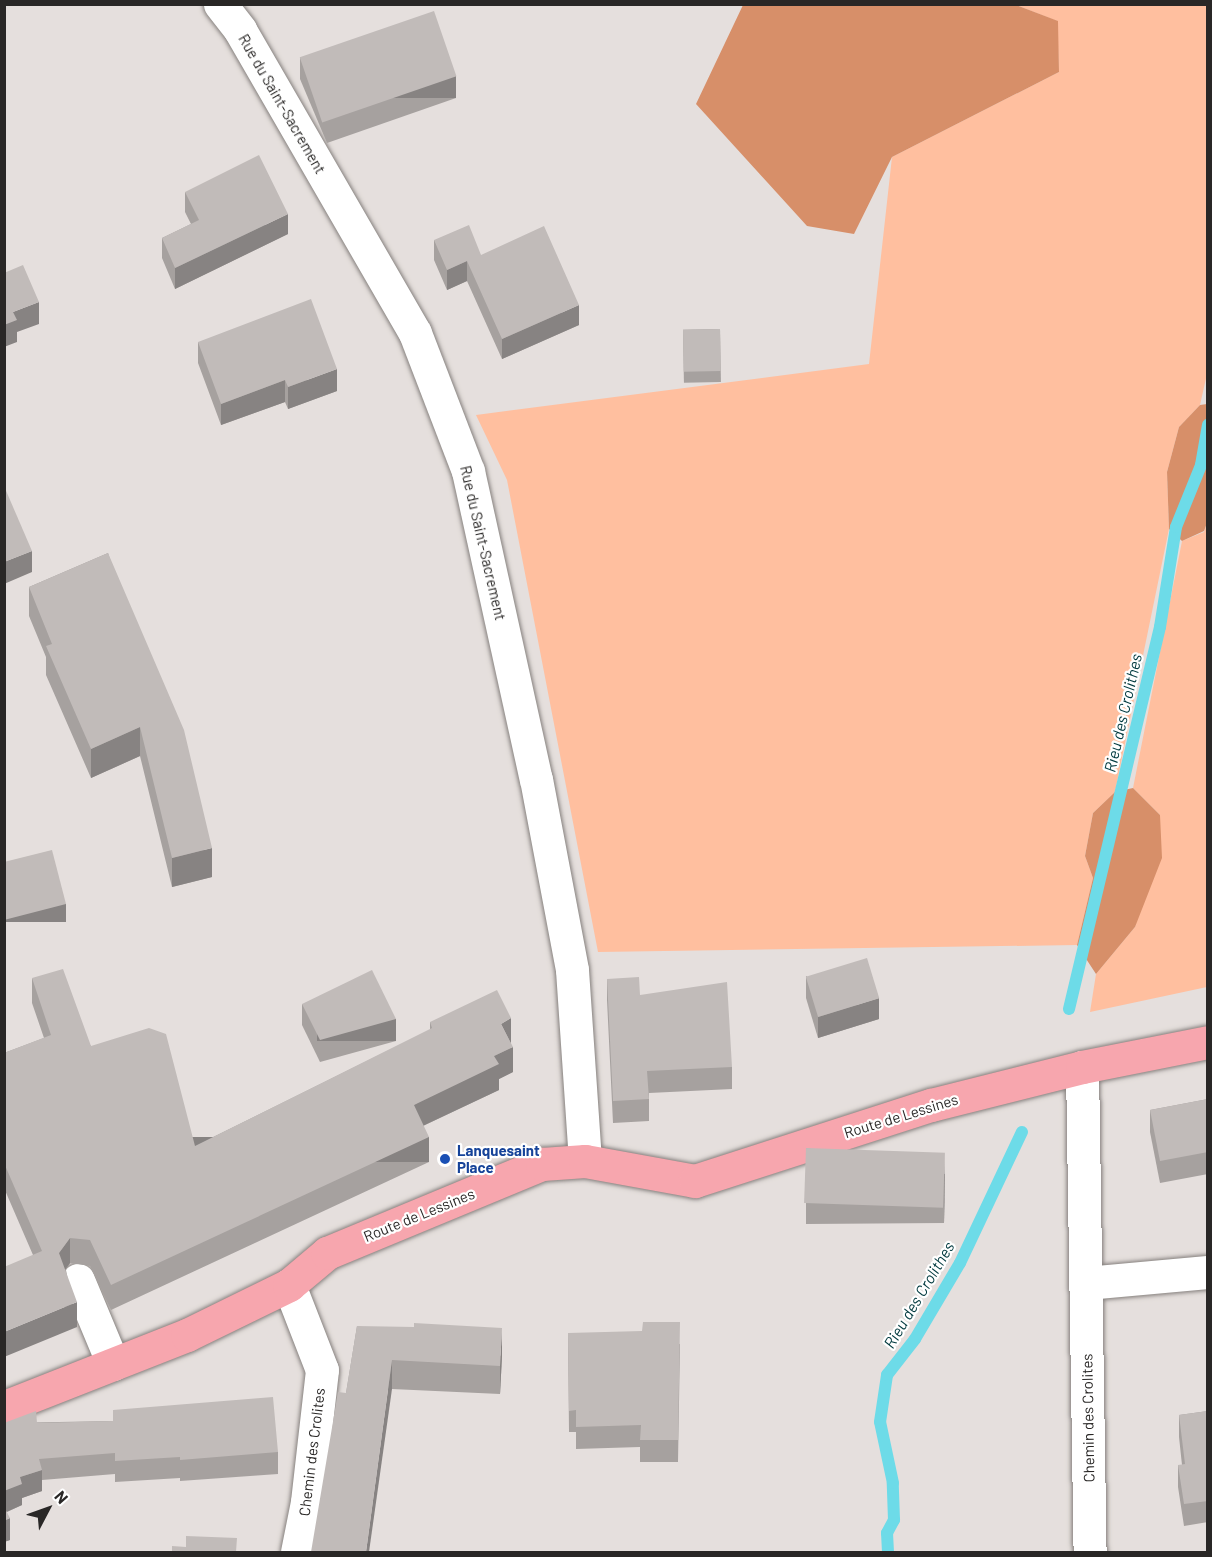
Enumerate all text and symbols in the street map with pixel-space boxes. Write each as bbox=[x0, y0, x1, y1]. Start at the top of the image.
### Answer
street label: Rue du Saint-Sacrement bbox=[235, 31, 329, 177]
street label: Rue du Saint-Sacrement bbox=[456, 464, 510, 622]
water label: Rieu des Crolithes bbox=[1100, 652, 1146, 774]
street label: Route de Lessines bbox=[842, 1090, 960, 1142]
place label: Lanquesaint Place bbox=[457, 1141, 540, 1176]
marker: Lanquesaint Place bbox=[438, 1152, 452, 1166]
street label: Route de Lessines bbox=[361, 1185, 477, 1245]
water label: Rieu des Crolithes bbox=[880, 1238, 958, 1352]
street label: Chemin des Crolites bbox=[1078, 1353, 1098, 1483]
street label: Chemin des Crolites bbox=[295, 1387, 329, 1517]
north arrow bbox=[18, 1479, 78, 1539]
text: N bbox=[51, 1487, 73, 1507]

